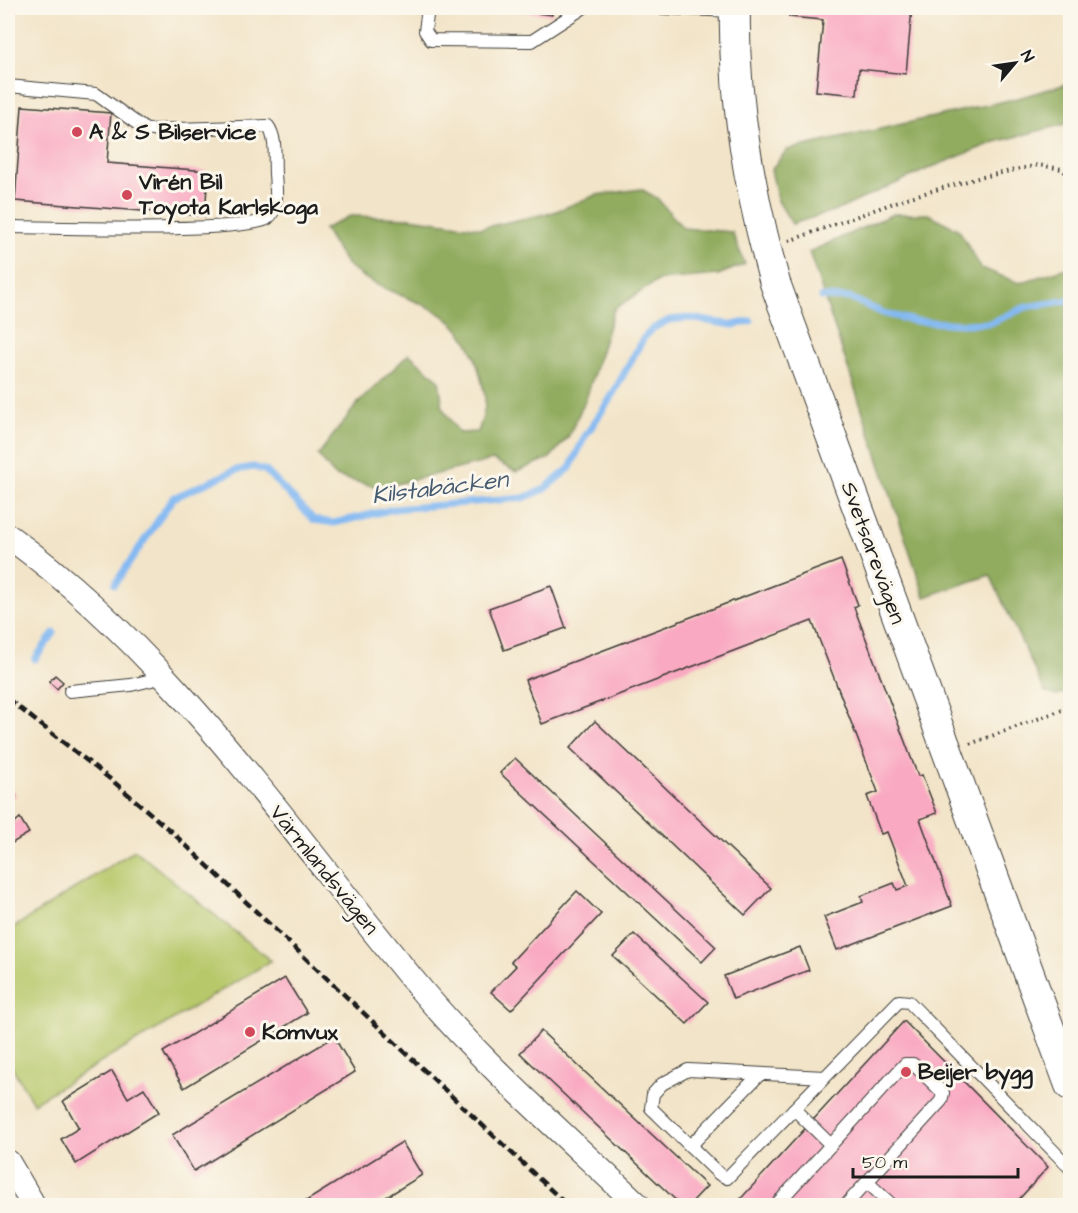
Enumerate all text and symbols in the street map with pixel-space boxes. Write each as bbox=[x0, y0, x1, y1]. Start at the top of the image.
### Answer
north arrow bbox=[985, 33, 1045, 93]
text: N bbox=[1015, 46, 1039, 66]
place label: A & S Bilservice bbox=[89, 117, 257, 148]
marker: A & S Bilservice bbox=[70, 125, 84, 139]
place label: Virén Bil Toyota Karlskoga bbox=[138, 167, 319, 225]
marker: Virén Bil Toyota Karlskoga bbox=[120, 188, 134, 202]
water label: Kilstabäcken bbox=[370, 463, 512, 513]
street label: Svetsarevägen bbox=[832, 477, 913, 629]
street label: Värmlandsvägen bbox=[261, 798, 386, 942]
place label: Komvux bbox=[262, 1017, 338, 1048]
marker: Komvux bbox=[243, 1025, 257, 1039]
place label: Beijer bygg bbox=[918, 1057, 1033, 1090]
marker: Beijer bygg bbox=[899, 1065, 913, 1079]
scale bar bbox=[853, 1141, 1018, 1179]
text: 50 m bbox=[862, 1150, 907, 1175]

